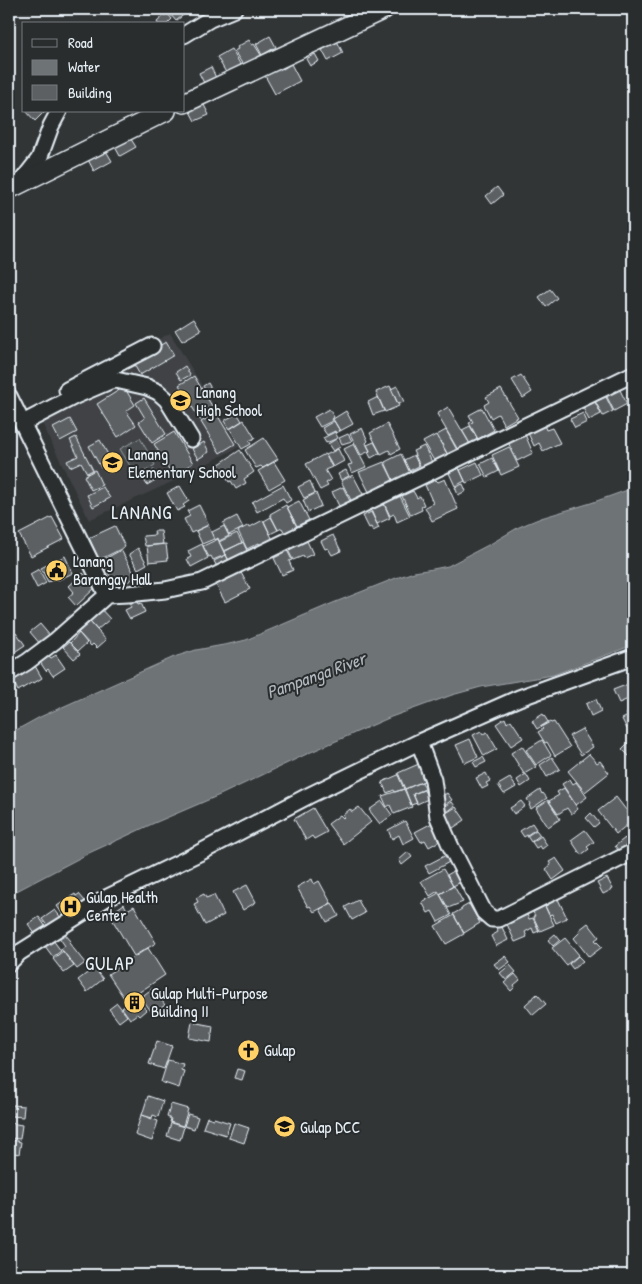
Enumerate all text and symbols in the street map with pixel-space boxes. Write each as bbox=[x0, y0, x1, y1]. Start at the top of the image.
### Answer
legend bbox=[22, 22, 185, 112]
text: Road bbox=[68, 32, 93, 53]
text: Water bbox=[68, 56, 100, 77]
text: Building bbox=[68, 82, 112, 103]
place label: Lanang High School bbox=[196, 381, 263, 421]
school or university icon: Lanang High School bbox=[168, 389, 192, 413]
place label: Lanang Elementary School bbox=[128, 443, 237, 483]
school or university icon: Lanang Elementary School bbox=[100, 451, 124, 475]
district label: LANANG bbox=[112, 499, 172, 525]
place label: Lanang Barangay Hall bbox=[73, 550, 152, 590]
public building icon: Lanang Barangay Hall bbox=[45, 558, 69, 582]
water label: Pampanga River bbox=[263, 645, 371, 704]
place label: Gulap Health Center bbox=[86, 886, 158, 926]
hospital icon: Gulap Health Center bbox=[58, 894, 82, 918]
district label: GULAP bbox=[85, 950, 135, 976]
place label: Gulap Multi-Purpose Building II bbox=[151, 982, 269, 1022]
building icon: Gulap Multi-Purpose Building II bbox=[123, 990, 147, 1014]
church icon: Gulap bbox=[236, 1038, 260, 1062]
place label: Gulap bbox=[264, 1039, 296, 1061]
school or university icon: Gulap DCC bbox=[272, 1115, 296, 1139]
place label: Gulap DCC bbox=[300, 1116, 361, 1138]

